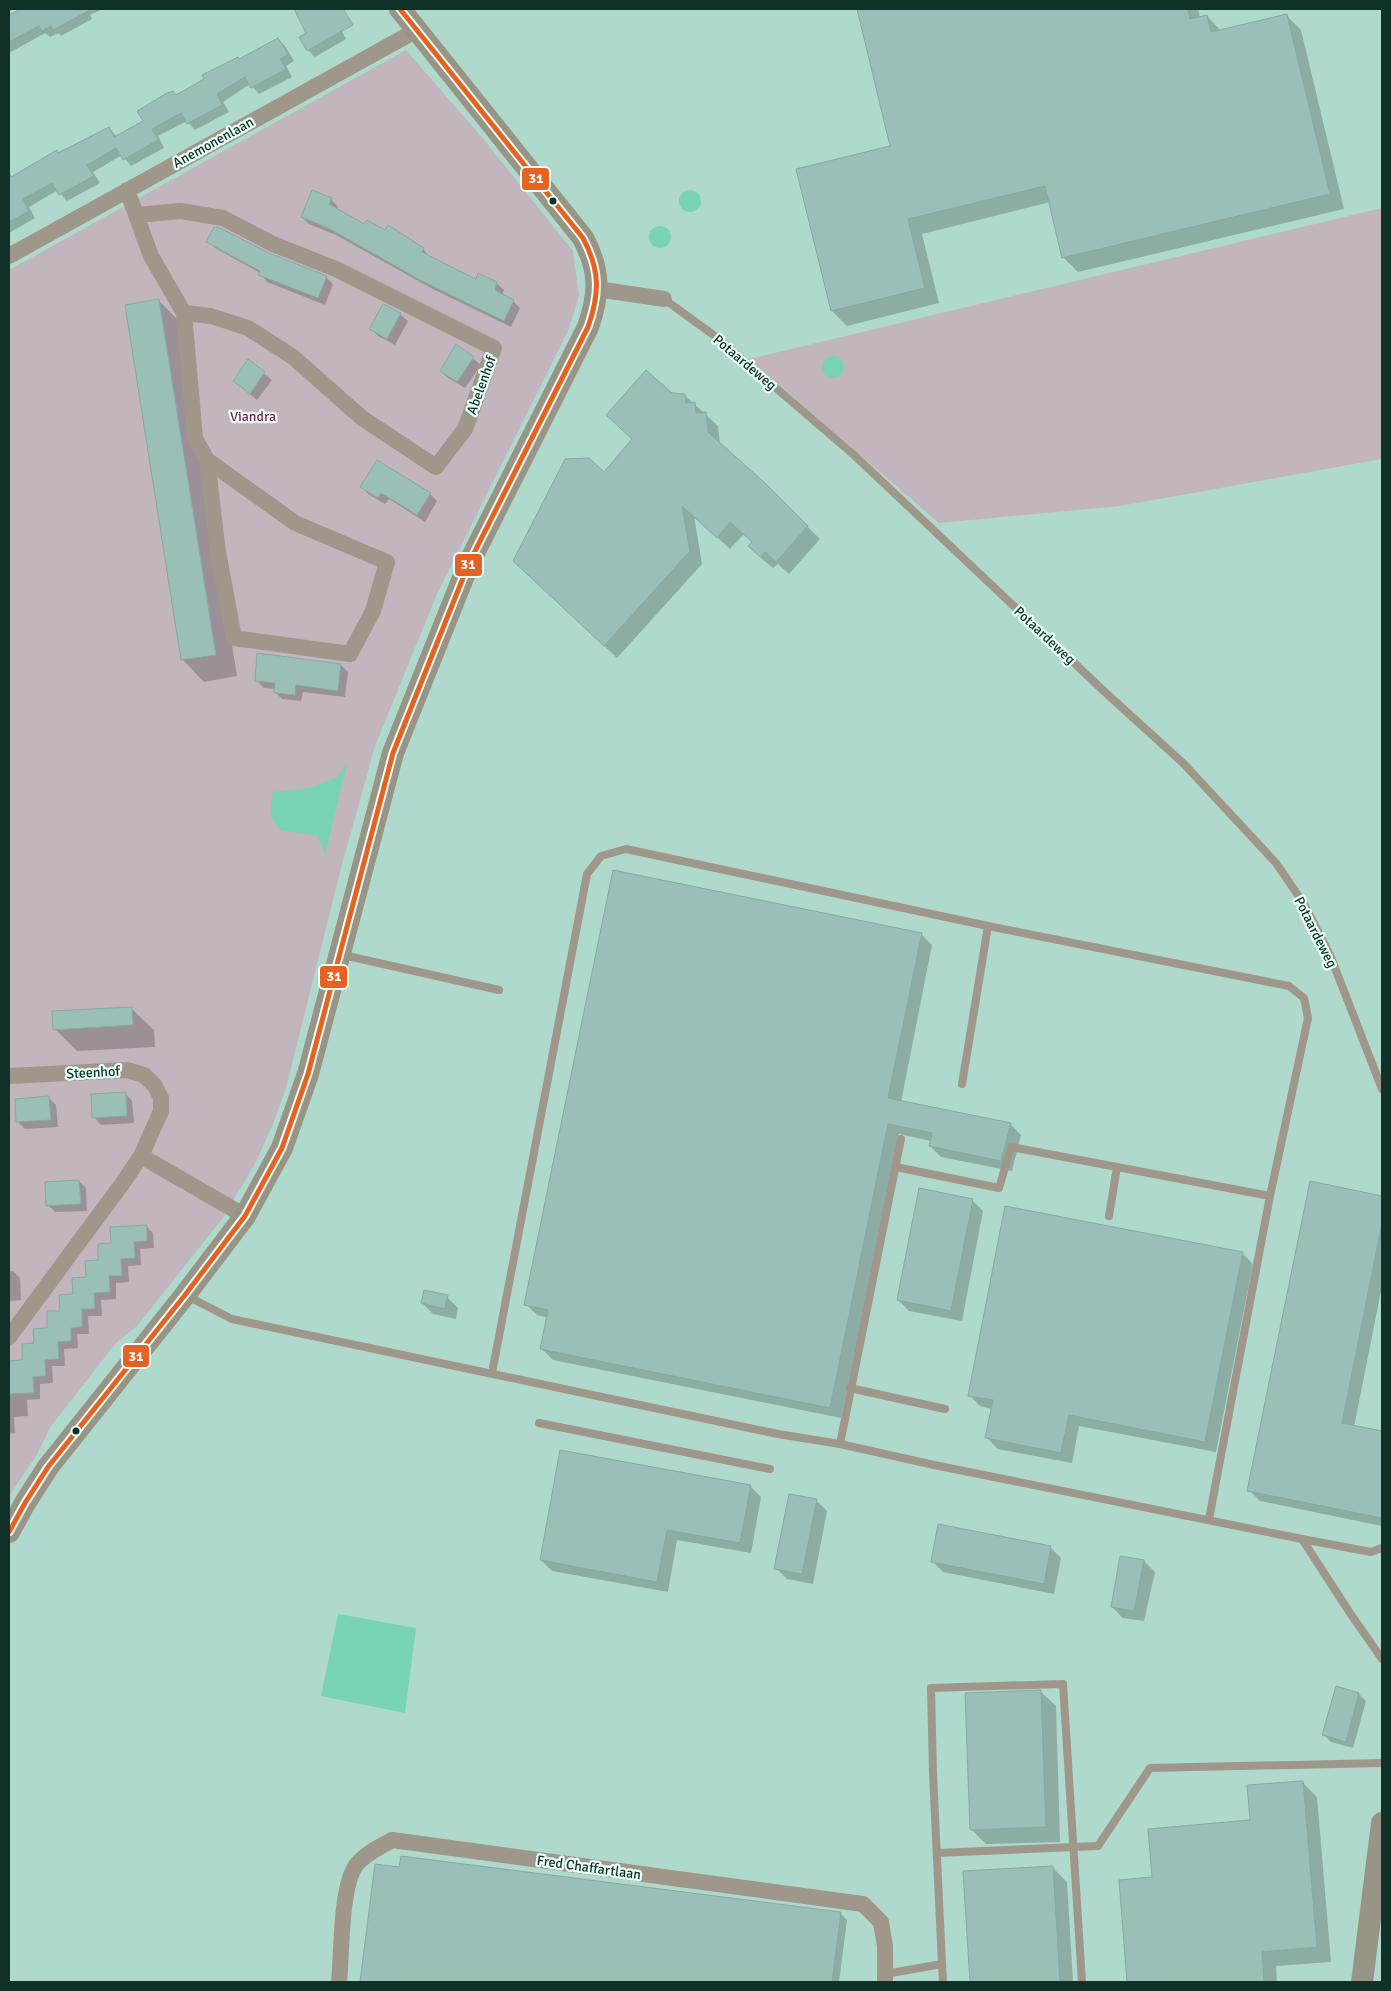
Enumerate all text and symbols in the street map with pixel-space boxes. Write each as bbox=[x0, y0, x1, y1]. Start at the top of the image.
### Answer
street label: Anemonenlaan bbox=[170, 113, 257, 172]
line badge: 31 bbox=[521, 167, 550, 191]
text: 31 bbox=[528, 170, 544, 187]
unlabelled marker bbox=[548, 196, 558, 206]
street label: Potaardeweg bbox=[710, 331, 780, 394]
street label: Abelenhof bbox=[463, 352, 500, 417]
park label: Viandra bbox=[230, 408, 276, 425]
line badge: 31 bbox=[454, 553, 483, 577]
text: 31 bbox=[460, 556, 476, 573]
street label: Potaardeweg bbox=[1011, 603, 1079, 668]
street label: Potaardeweg bbox=[1290, 894, 1341, 971]
line badge: 31 bbox=[319, 965, 348, 989]
text: 31 bbox=[326, 968, 342, 985]
street label: Steenhof bbox=[66, 1063, 122, 1082]
line badge: 31 bbox=[122, 1344, 150, 1368]
text: 31 bbox=[128, 1348, 144, 1365]
unlabelled marker bbox=[71, 1426, 81, 1436]
street label: Fred Chaffartlaan bbox=[536, 1852, 642, 1883]

